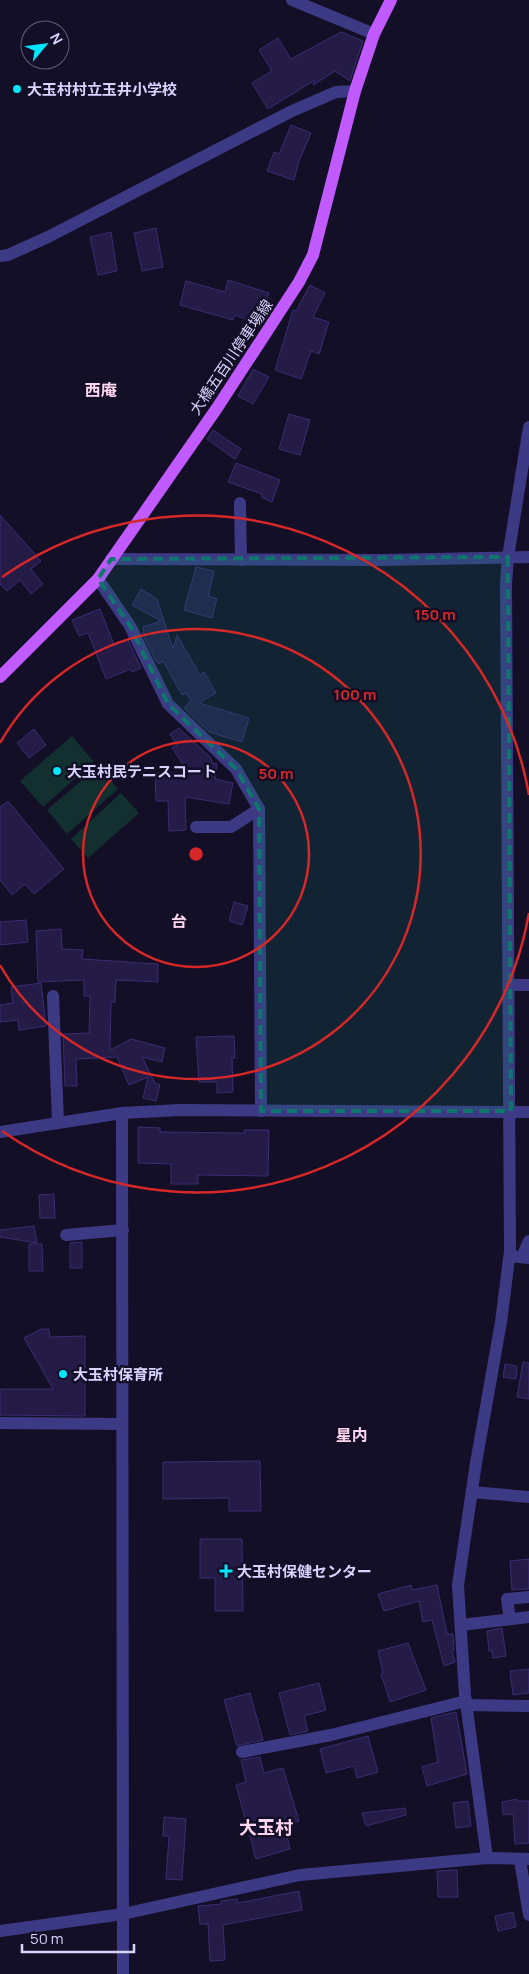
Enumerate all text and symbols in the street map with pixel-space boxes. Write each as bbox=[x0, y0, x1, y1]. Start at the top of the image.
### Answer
north arrow bbox=[20, 20, 70, 70]
text: N bbox=[46, 29, 68, 47]
place label: 大玉村村立玉井小学校 bbox=[27, 79, 177, 100]
marker: 大玉村村立玉井小学校 bbox=[11, 83, 23, 95]
street label: 大橋五百川停車場線 bbox=[185, 295, 277, 419]
district label: 西庵 bbox=[85, 379, 117, 401]
text: 150 m bbox=[414, 604, 456, 625]
text: 100 m bbox=[334, 684, 376, 705]
place label: 大玉村民テニスコート bbox=[67, 761, 217, 782]
text: 50 m bbox=[258, 763, 294, 784]
marker: 大玉村民テニスコート bbox=[51, 765, 63, 777]
centre of rings bbox=[187, 845, 205, 863]
district label: 台 bbox=[171, 910, 187, 932]
place label: 大玉村保育所 bbox=[73, 1364, 163, 1385]
marker: 大玉村保育所 bbox=[57, 1368, 69, 1380]
district label: 星内 bbox=[336, 1424, 368, 1446]
place label: 大玉村保健センター bbox=[237, 1561, 372, 1582]
marker: 大玉村保健センター bbox=[219, 1564, 233, 1578]
district label: 大玉村 bbox=[239, 1815, 293, 1839]
scale bar bbox=[22, 1922, 135, 1954]
text: 50 m bbox=[30, 1928, 64, 1949]

